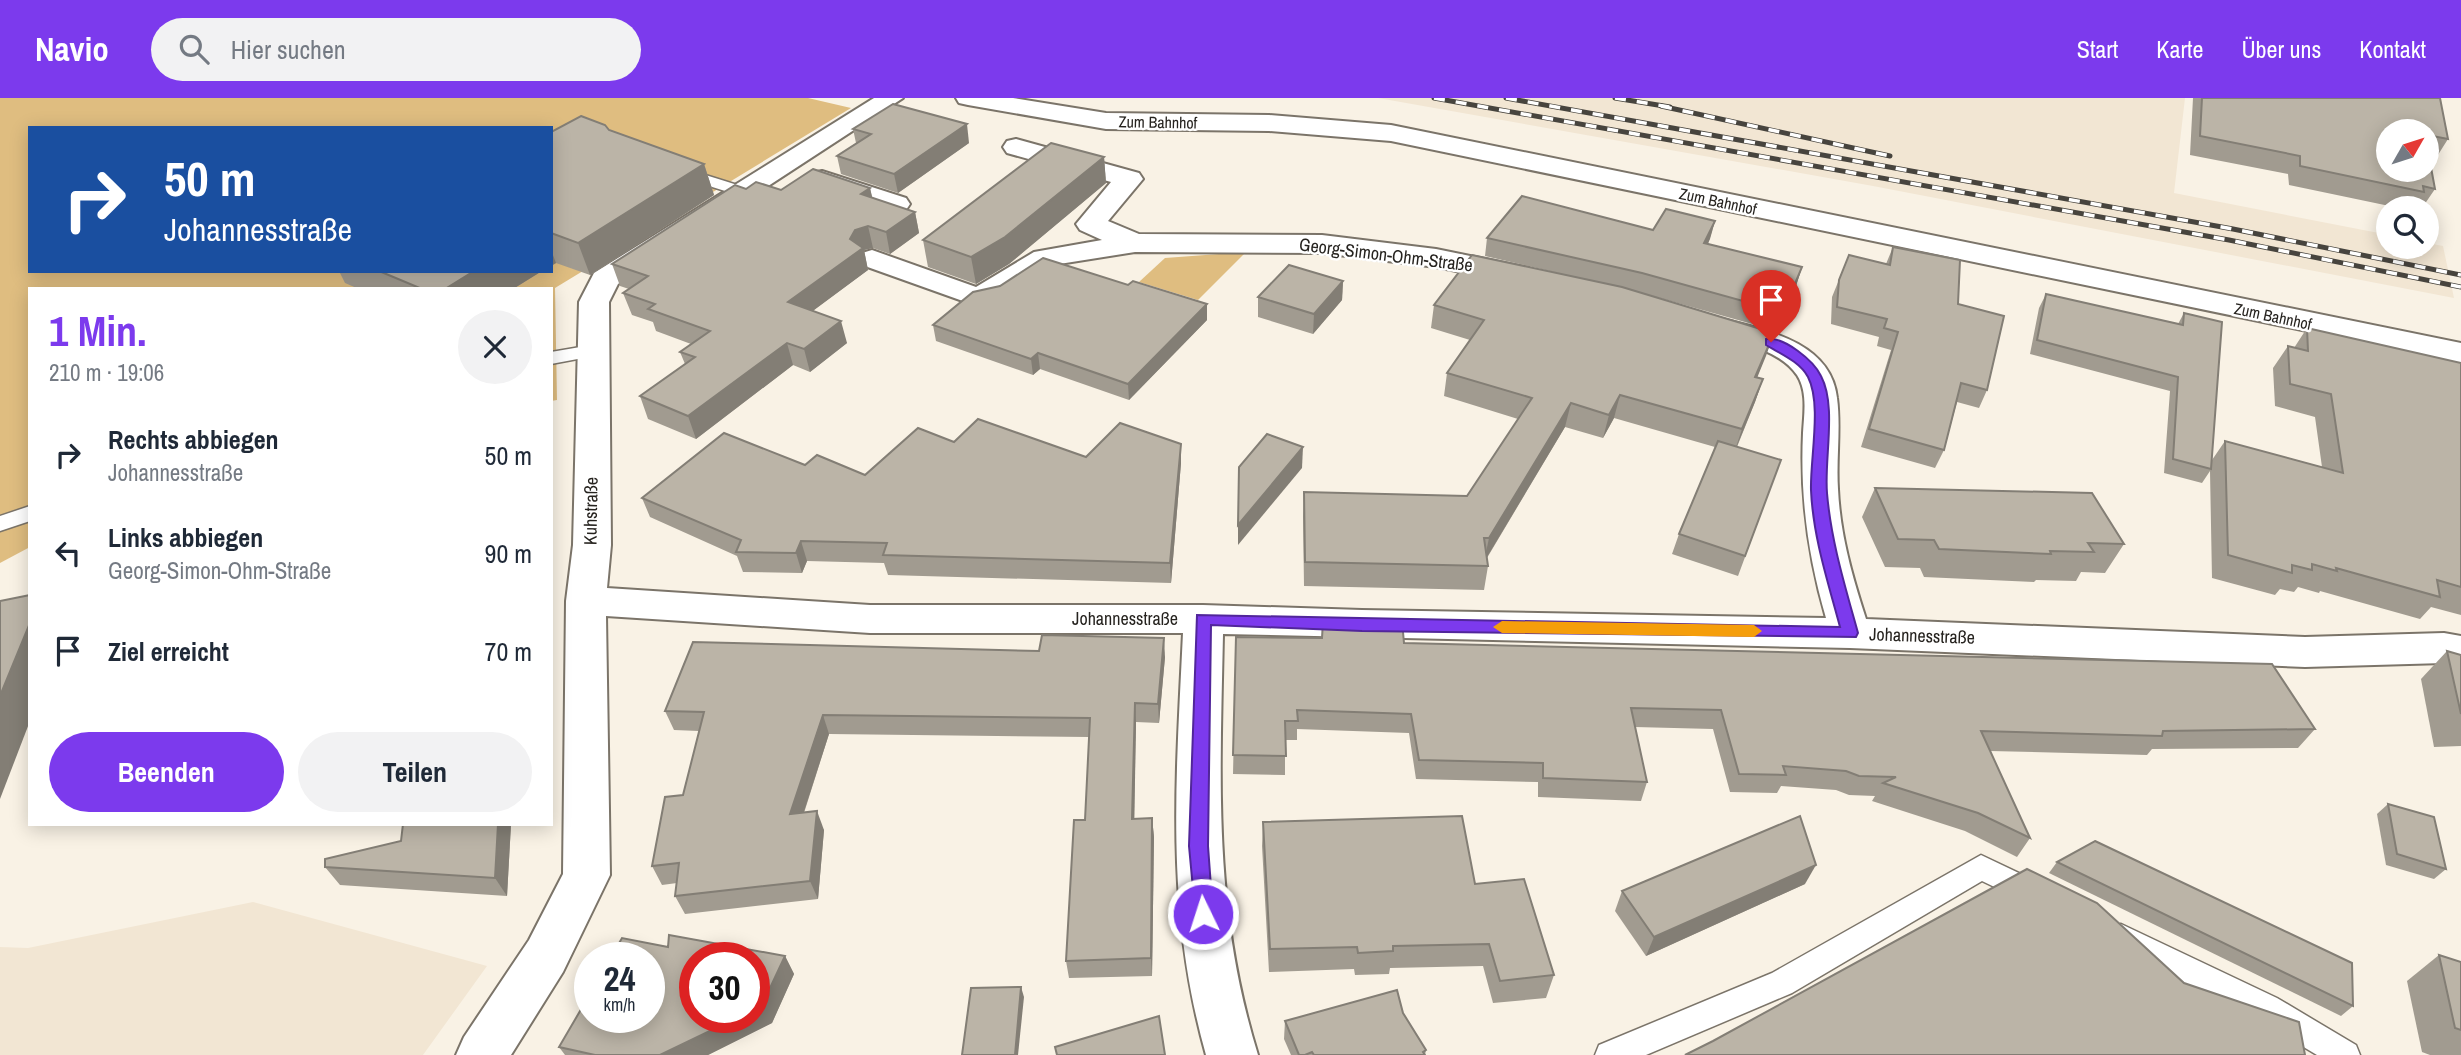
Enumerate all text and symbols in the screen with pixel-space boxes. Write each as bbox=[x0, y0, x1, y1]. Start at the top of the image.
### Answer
search box bbox=[151, 18, 641, 81]
text: Navio bbox=[35, 27, 109, 71]
icon: search bbox=[175, 30, 213, 68]
text: Hier suchen bbox=[231, 32, 346, 67]
text: Start bbox=[2077, 33, 2118, 65]
text: Karte bbox=[2156, 33, 2203, 65]
text: Über uns bbox=[2241, 33, 2321, 65]
text: Kontakt bbox=[2359, 33, 2426, 65]
street label: Zum Bahnhof bbox=[1118, 110, 1198, 134]
north arrow bbox=[2376, 119, 2440, 182]
map controls bbox=[2376, 119, 2439, 259]
text: 50 m bbox=[164, 145, 256, 211]
icon: right bbox=[49, 154, 140, 245]
street label: Zum Bahnhof bbox=[1677, 182, 1759, 220]
button: search bbox=[2376, 196, 2439, 259]
text: Johannesstraße bbox=[164, 208, 352, 251]
street label: Georg-Simon-Ohm-Straße bbox=[1298, 231, 1474, 278]
pin bbox=[1741, 270, 1801, 342]
icon: arrive bbox=[1752, 281, 1790, 319]
street label: Zum Bahnhof bbox=[2232, 297, 2314, 335]
text: 1 Min. bbox=[49, 303, 147, 359]
button: close bbox=[458, 310, 532, 384]
text: 210 m · 19:06 bbox=[49, 357, 164, 388]
text: Rechts abbiegen bbox=[108, 422, 279, 457]
icon: right bbox=[49, 436, 87, 474]
text: 50 m bbox=[485, 438, 532, 473]
text: Johannesstraße bbox=[108, 457, 243, 488]
street label: Kuhstraße bbox=[577, 477, 604, 545]
text: Links abbiegen bbox=[108, 520, 263, 555]
icon: left bbox=[49, 534, 87, 572]
text: 90 m bbox=[485, 536, 532, 571]
text: Georg-Simon-Ohm-Straße bbox=[108, 555, 331, 586]
street label: Johannesstraße bbox=[1072, 606, 1178, 631]
street label: Johannesstraße bbox=[1869, 621, 1975, 650]
icon: arrive bbox=[49, 632, 87, 670]
text: Ziel erreicht bbox=[108, 634, 229, 669]
text: 70 m bbox=[485, 634, 532, 669]
button: Beenden bbox=[49, 732, 284, 812]
button: Teilen bbox=[298, 732, 532, 812]
position arrow bbox=[1166, 877, 1240, 951]
speed limit sign: 30 bbox=[679, 942, 770, 1033]
text: 24 bbox=[604, 955, 635, 1002]
text: km/h bbox=[604, 992, 636, 1017]

